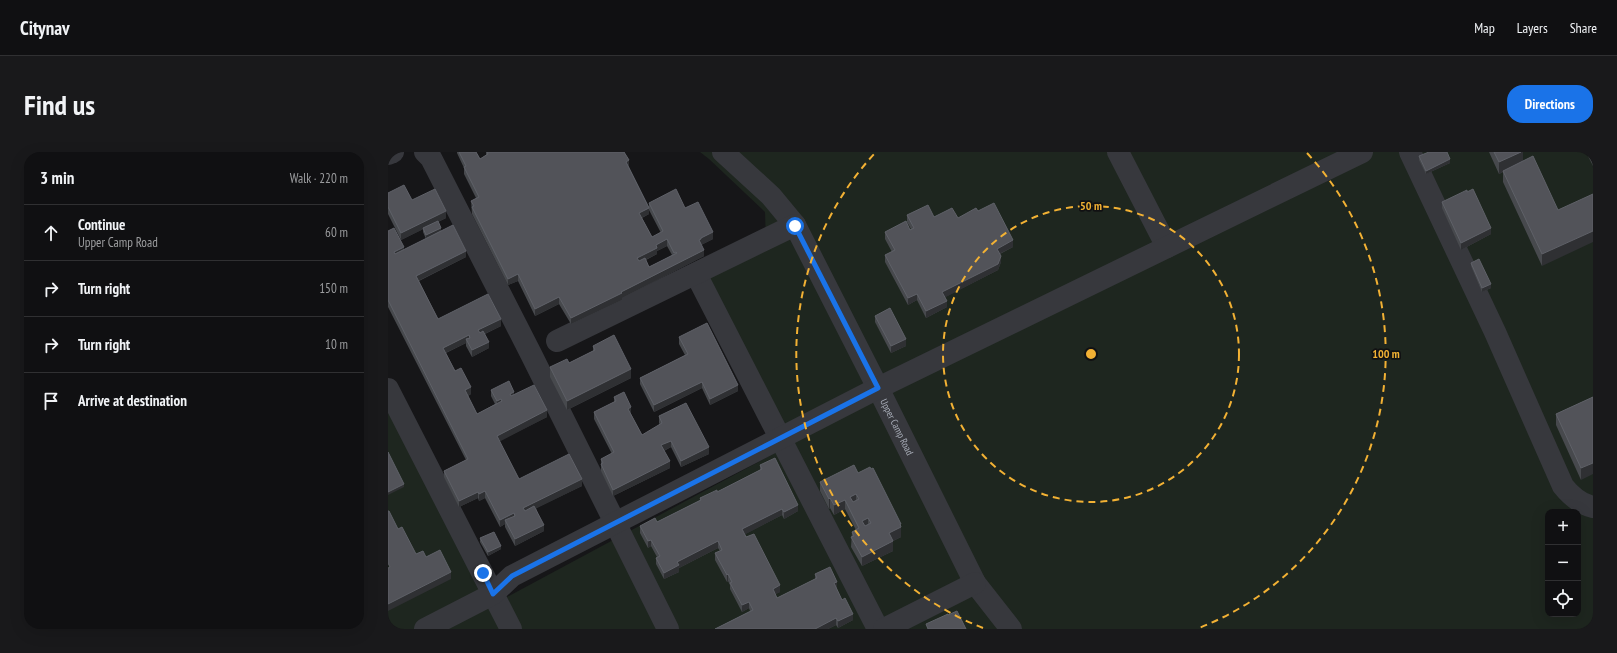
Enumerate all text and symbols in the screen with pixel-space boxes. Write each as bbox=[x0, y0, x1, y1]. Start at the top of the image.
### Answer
text: Citynav bbox=[20, 16, 70, 40]
text: Map bbox=[1474, 19, 1495, 37]
text: Layers bbox=[1517, 19, 1548, 37]
text: Share bbox=[1570, 19, 1597, 37]
button: Directions bbox=[1507, 85, 1593, 123]
text: Find us bbox=[24, 86, 95, 123]
text: 3 min bbox=[40, 167, 74, 189]
text: Walk · 220 m bbox=[290, 170, 348, 187]
text: 50 m bbox=[1080, 198, 1102, 213]
text: Continue bbox=[78, 215, 125, 234]
route start bbox=[786, 217, 804, 235]
icon: ahead bbox=[40, 222, 62, 244]
text: 60 m bbox=[325, 224, 348, 241]
text: Upper Camp Road bbox=[78, 234, 158, 251]
icon: right bbox=[40, 278, 62, 300]
text: Turn right bbox=[78, 279, 130, 298]
text: 150 m bbox=[319, 280, 348, 297]
icon: right bbox=[40, 334, 62, 356]
text: Turn right bbox=[78, 335, 130, 354]
text: 10 m bbox=[325, 336, 348, 353]
text: 100 m bbox=[1372, 346, 1400, 361]
centre of rings bbox=[1084, 347, 1098, 361]
icon: arrive bbox=[40, 390, 62, 412]
text: Arrive at destination bbox=[78, 391, 187, 410]
street label: Upper Camp Road bbox=[878, 396, 917, 457]
map controls bbox=[1545, 509, 1581, 617]
button: + bbox=[1545, 509, 1581, 545]
button: − bbox=[1545, 545, 1581, 581]
route end bbox=[474, 564, 492, 582]
button: locate bbox=[1545, 581, 1581, 617]

